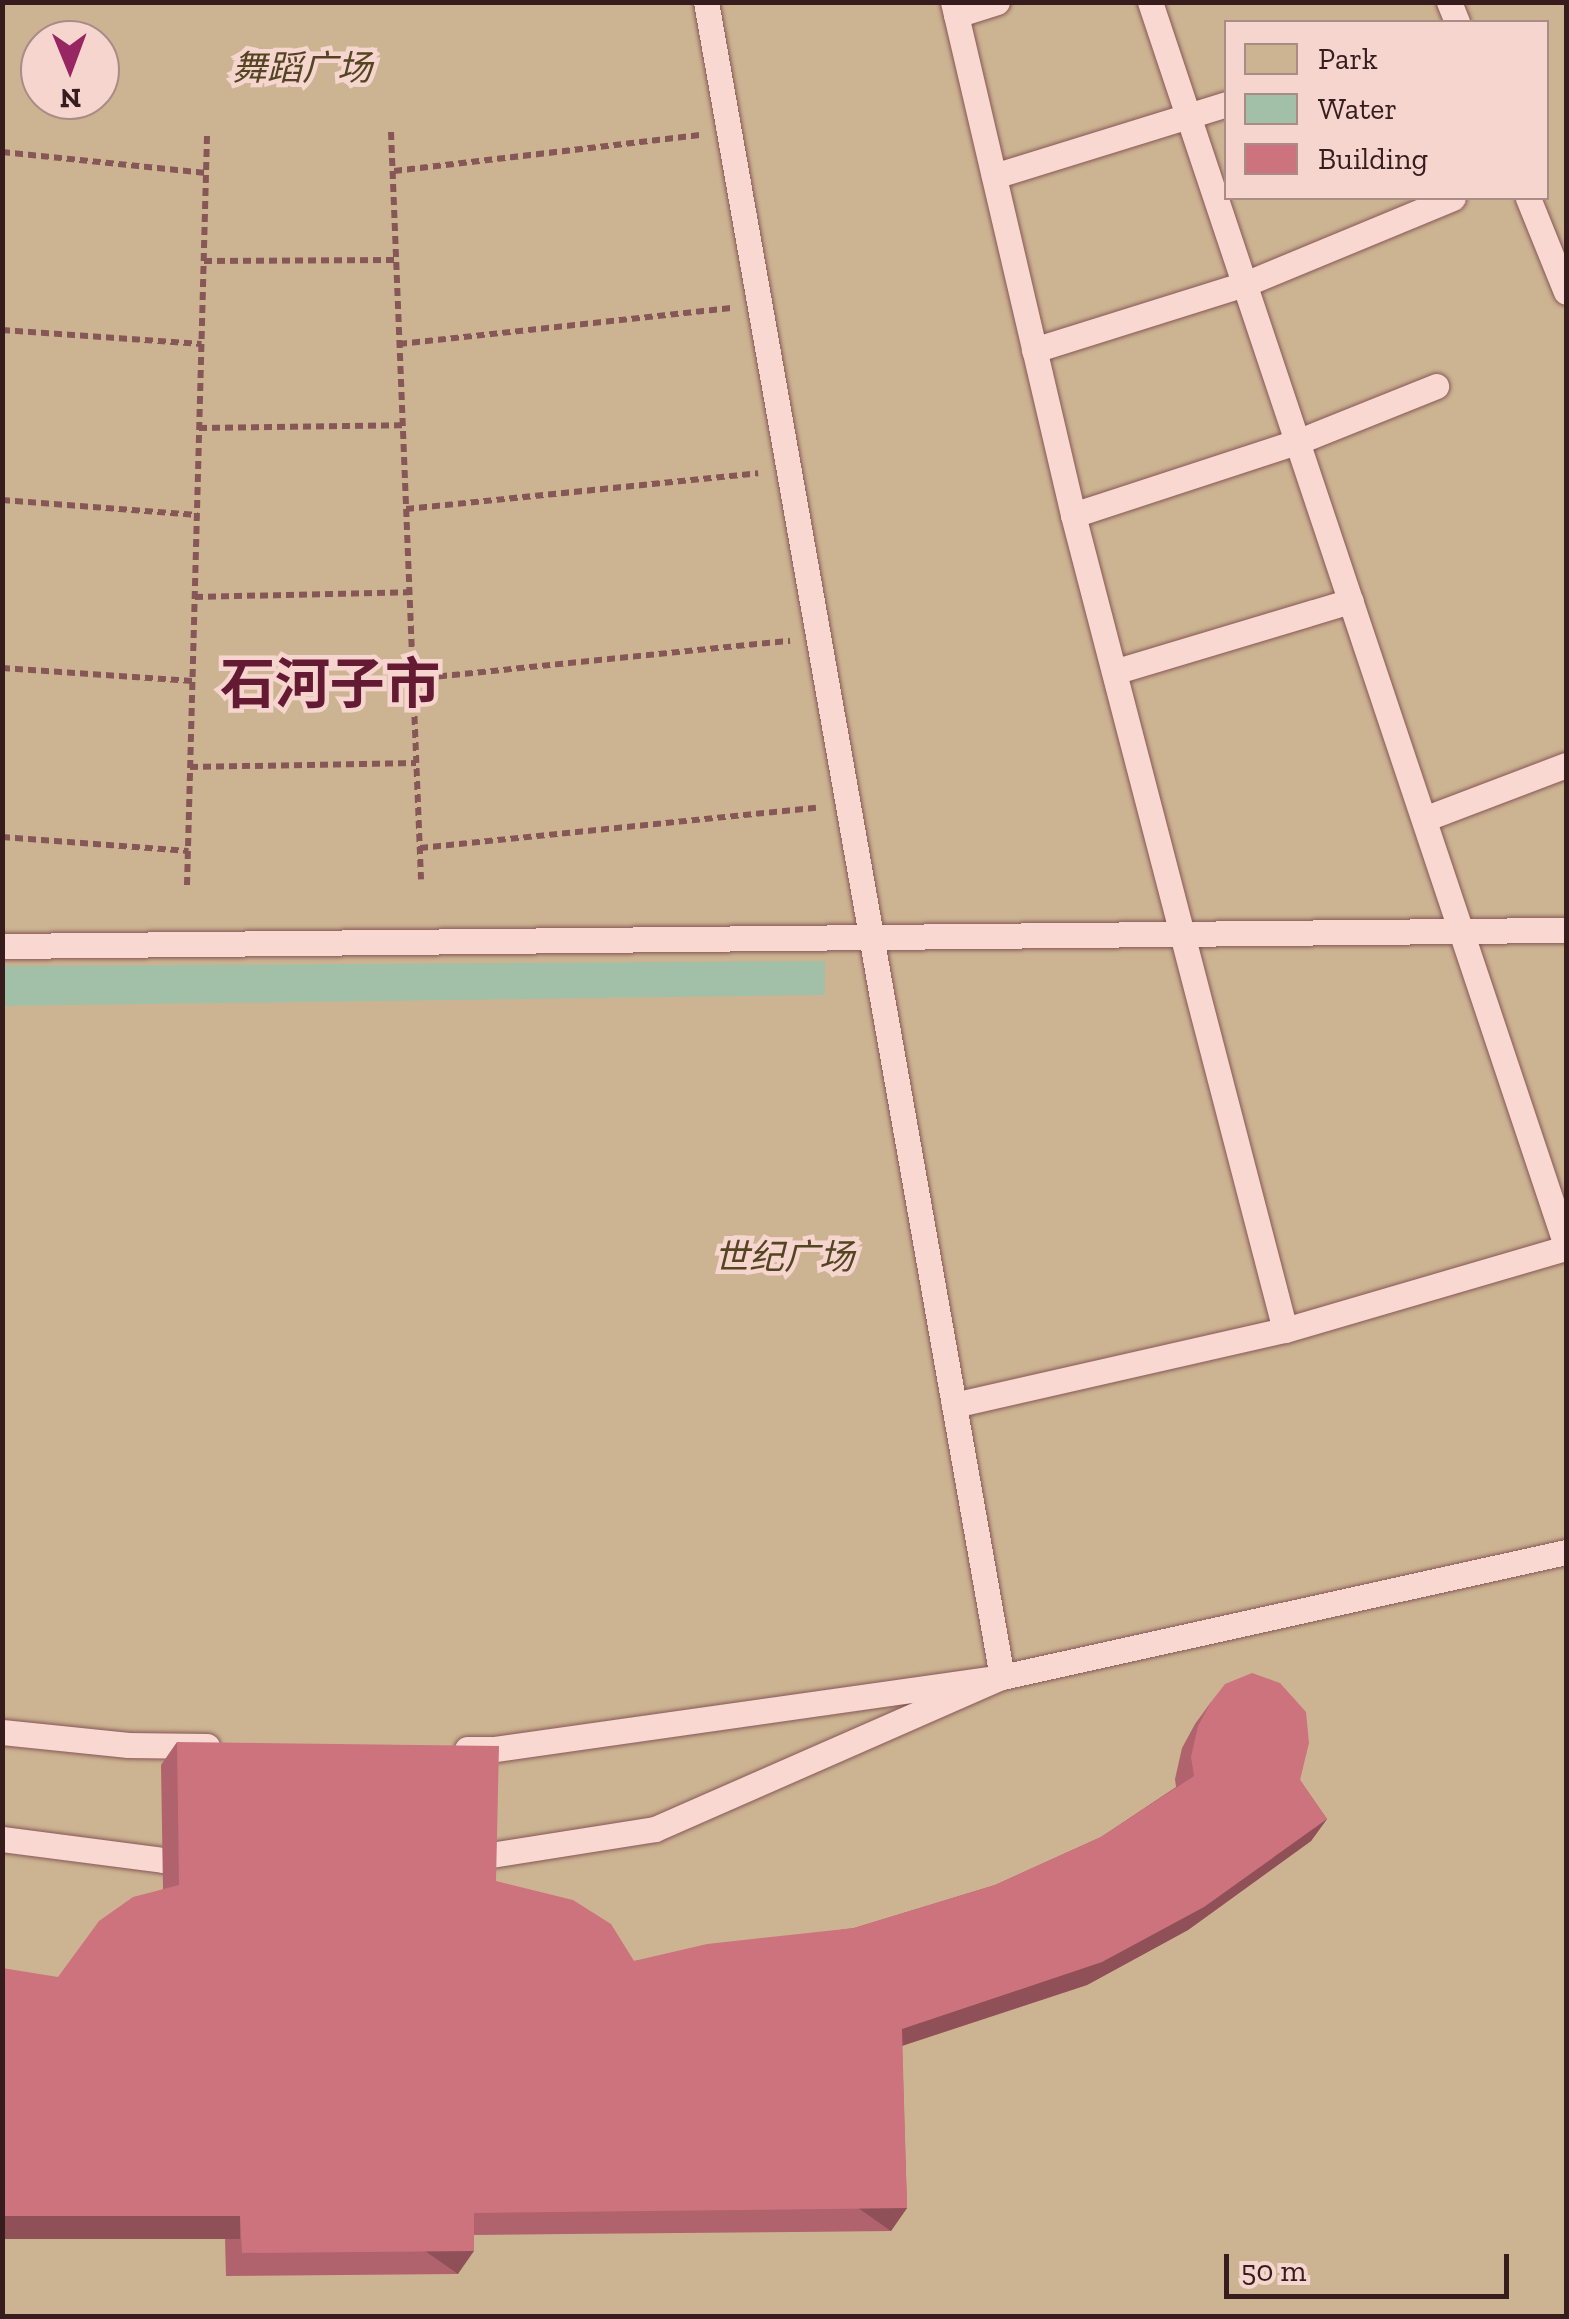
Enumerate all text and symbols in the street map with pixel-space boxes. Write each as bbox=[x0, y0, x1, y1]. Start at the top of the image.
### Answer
north arrow bbox=[20, 20, 120, 120]
legend bbox=[1224, 20, 1549, 200]
text: Park bbox=[1318, 41, 1378, 77]
park label: 舞蹈广场 bbox=[232, 47, 372, 89]
text: N bbox=[60, 82, 81, 115]
text: Water bbox=[1318, 91, 1397, 127]
text: Building bbox=[1318, 141, 1428, 177]
district label: 石河子市 bbox=[220, 652, 440, 718]
park label: 世纪广场 bbox=[714, 1236, 854, 1278]
scale bar bbox=[1229, 2234, 1514, 2296]
text: 50 m bbox=[1241, 2253, 1306, 2289]

